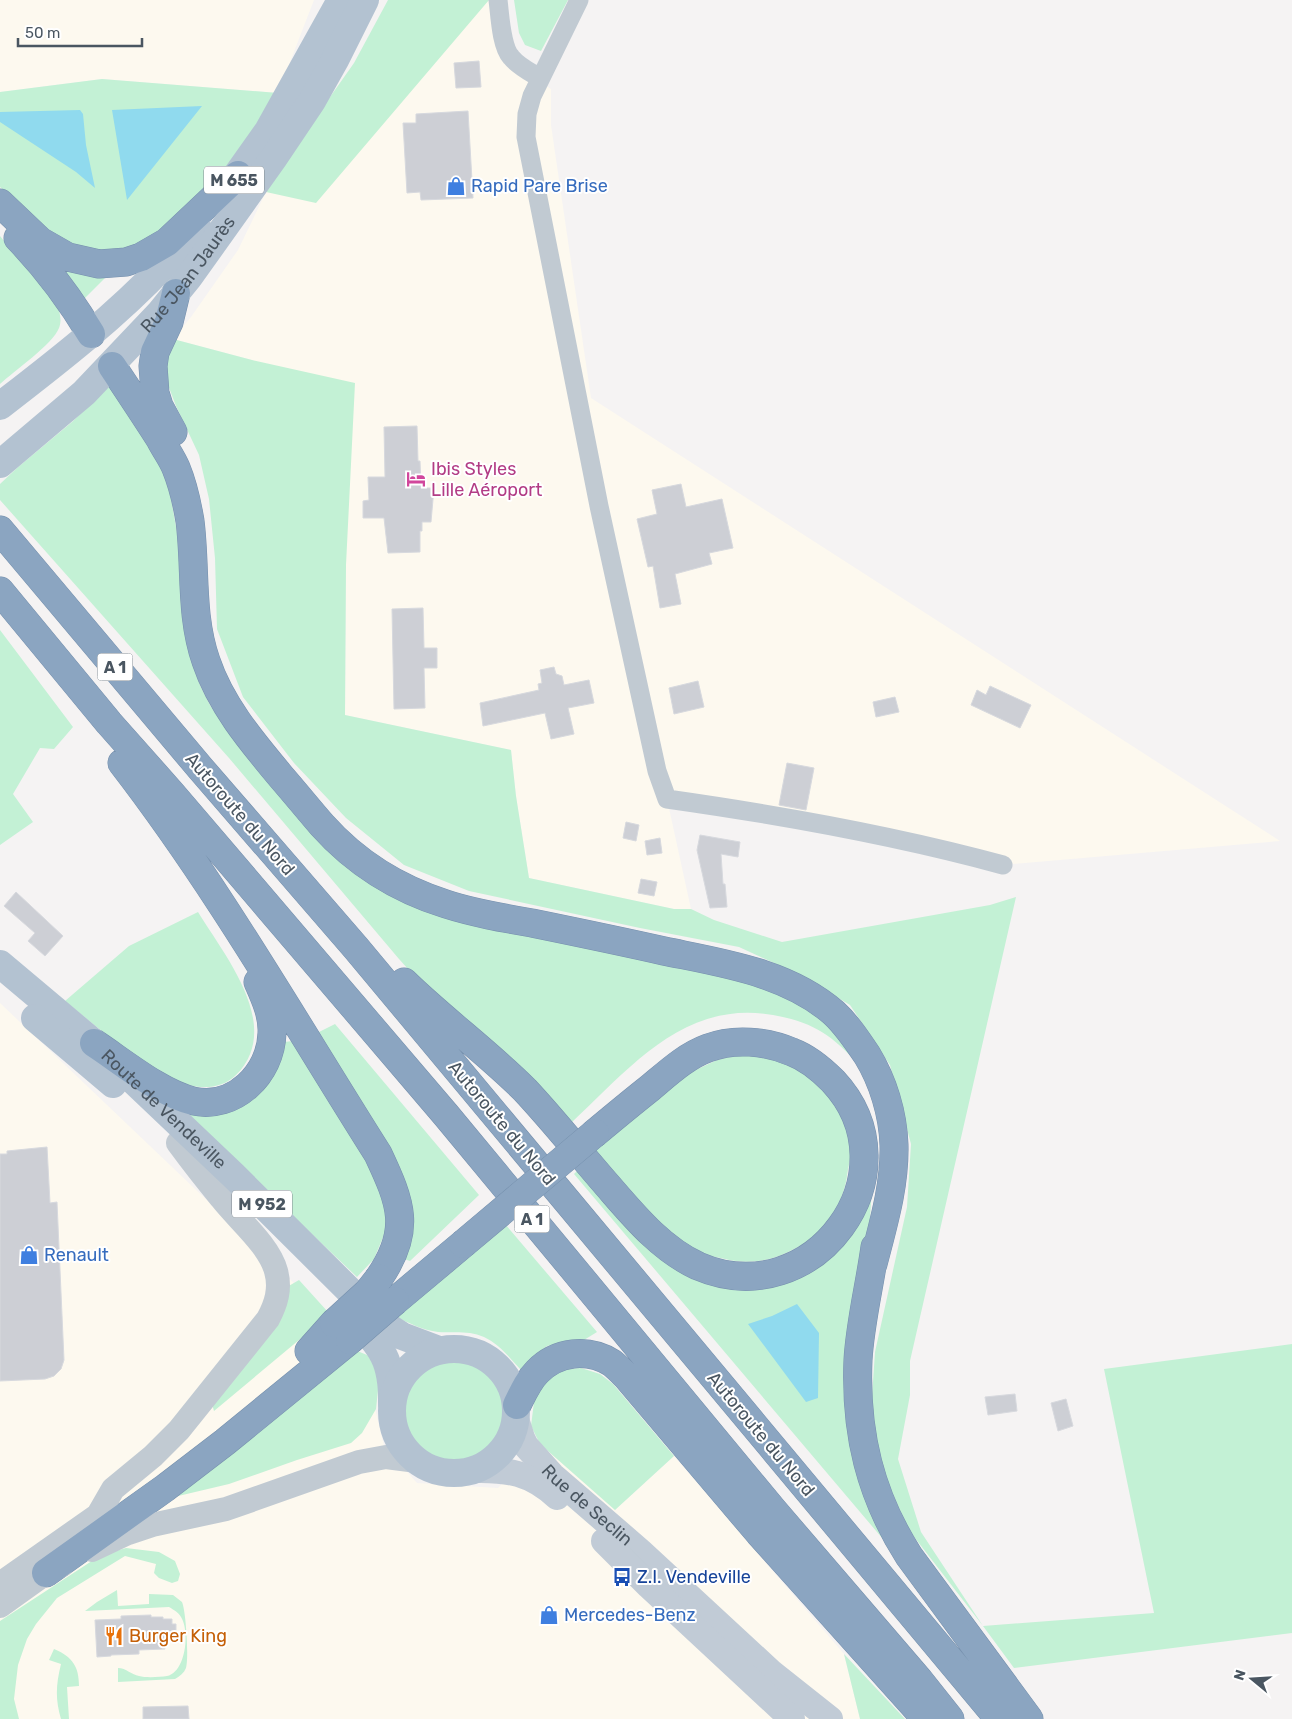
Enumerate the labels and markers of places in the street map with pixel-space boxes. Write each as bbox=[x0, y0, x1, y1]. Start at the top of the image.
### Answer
shop icon: Rapid Pare Brise bbox=[445, 175, 467, 197]
place label: Rapid Pare Brise bbox=[471, 175, 608, 197]
place label: Ibis Styles Lille Aéroport bbox=[431, 458, 542, 501]
hotel icon: Ibis Styles Lille Aéroport bbox=[405, 468, 427, 490]
shop icon: Renault bbox=[18, 1244, 40, 1266]
place label: Renault bbox=[44, 1244, 109, 1266]
bus stop icon: Z.I. Vendeville bbox=[611, 1566, 633, 1588]
place label: Z.I. Vendeville bbox=[637, 1566, 751, 1588]
shop icon: Mercedes-Benz bbox=[538, 1604, 560, 1626]
place label: Mercedes-Benz bbox=[564, 1604, 696, 1626]
restaurant icon: Burger King bbox=[103, 1625, 125, 1647]
place label: Burger King bbox=[129, 1625, 227, 1647]

